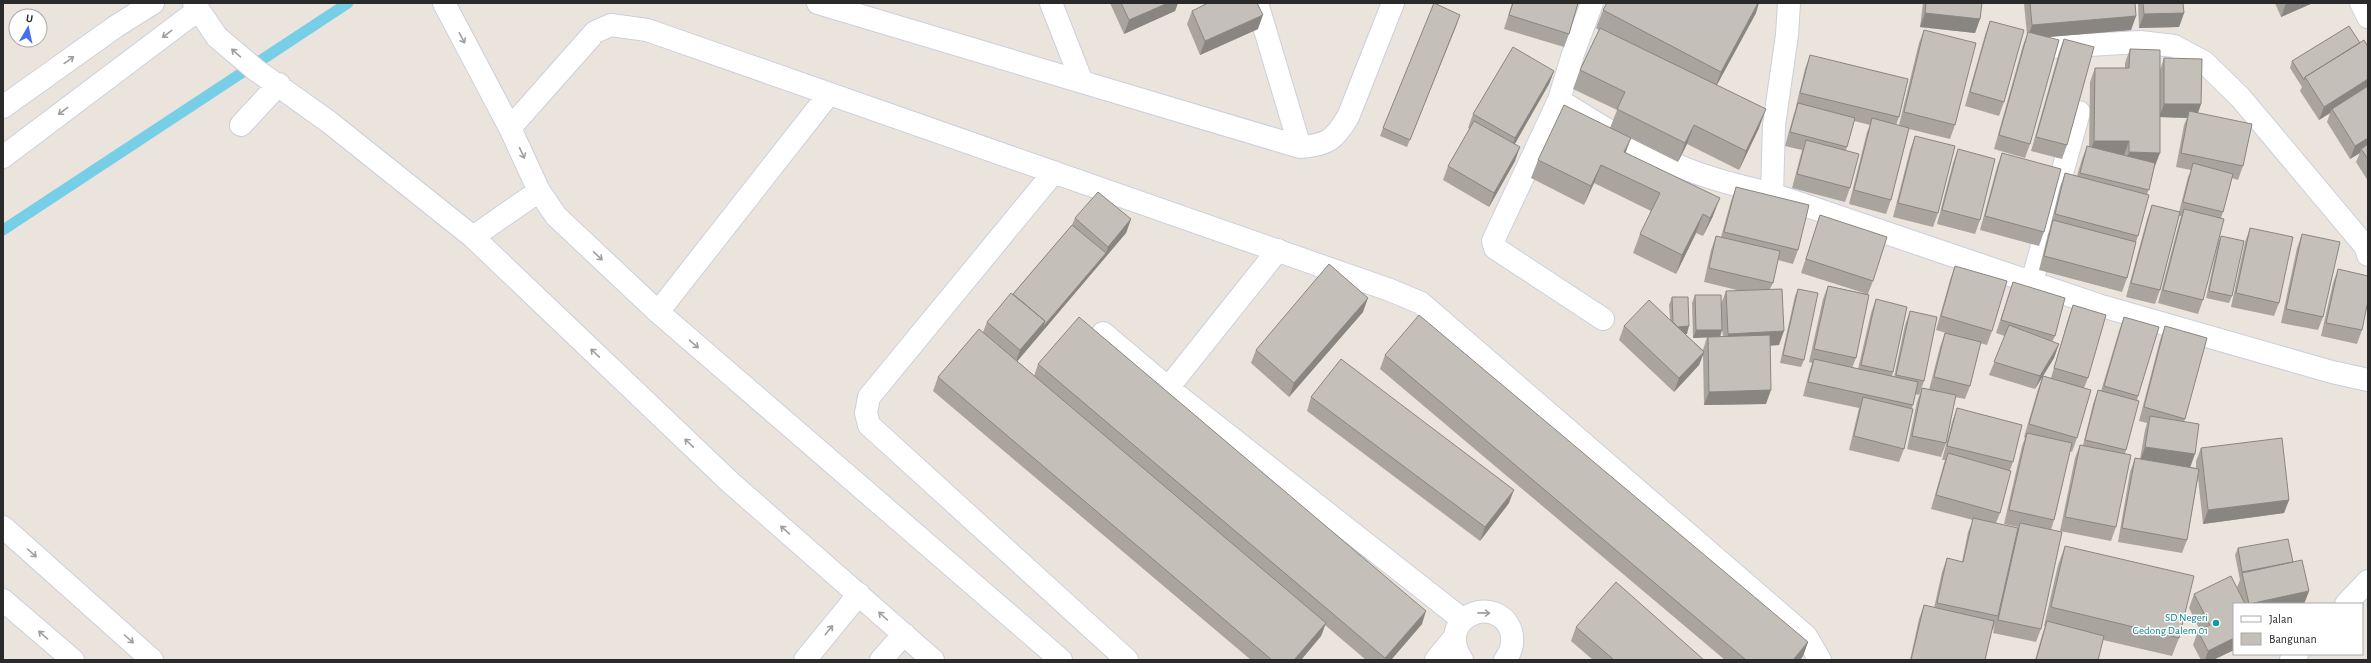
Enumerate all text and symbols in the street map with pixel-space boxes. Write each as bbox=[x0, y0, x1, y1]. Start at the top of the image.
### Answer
north arrow bbox=[8, 8, 48, 48]
text: U bbox=[25, 13, 34, 25]
one-way arrow bbox=[162, 29, 173, 38]
one-way arrow bbox=[459, 31, 467, 43]
one-way arrow bbox=[231, 49, 242, 58]
one-way arrow bbox=[63, 56, 74, 64]
one-way arrow bbox=[58, 107, 69, 116]
one-way arrow bbox=[519, 147, 526, 159]
one-way arrow bbox=[593, 251, 603, 261]
one-way arrow bbox=[689, 339, 700, 348]
one-way arrow bbox=[590, 348, 600, 358]
one-way arrow bbox=[684, 438, 694, 447]
one-way arrow bbox=[780, 525, 790, 535]
one-way arrow bbox=[27, 548, 37, 557]
legend bbox=[2233, 603, 2363, 655]
one-way arrow bbox=[1477, 609, 1490, 617]
one-way arrow bbox=[878, 611, 888, 620]
place label: SD Negeri Gedong Dalem 01 bbox=[2133, 612, 2208, 636]
text: Jalan bbox=[2269, 613, 2293, 625]
marker: SD Negeri Gedong Dalem 01 bbox=[2211, 618, 2221, 628]
one-way arrow bbox=[825, 624, 834, 635]
one-way arrow bbox=[38, 630, 49, 639]
text: Bangunan bbox=[2269, 633, 2317, 645]
one-way arrow bbox=[124, 634, 134, 644]

